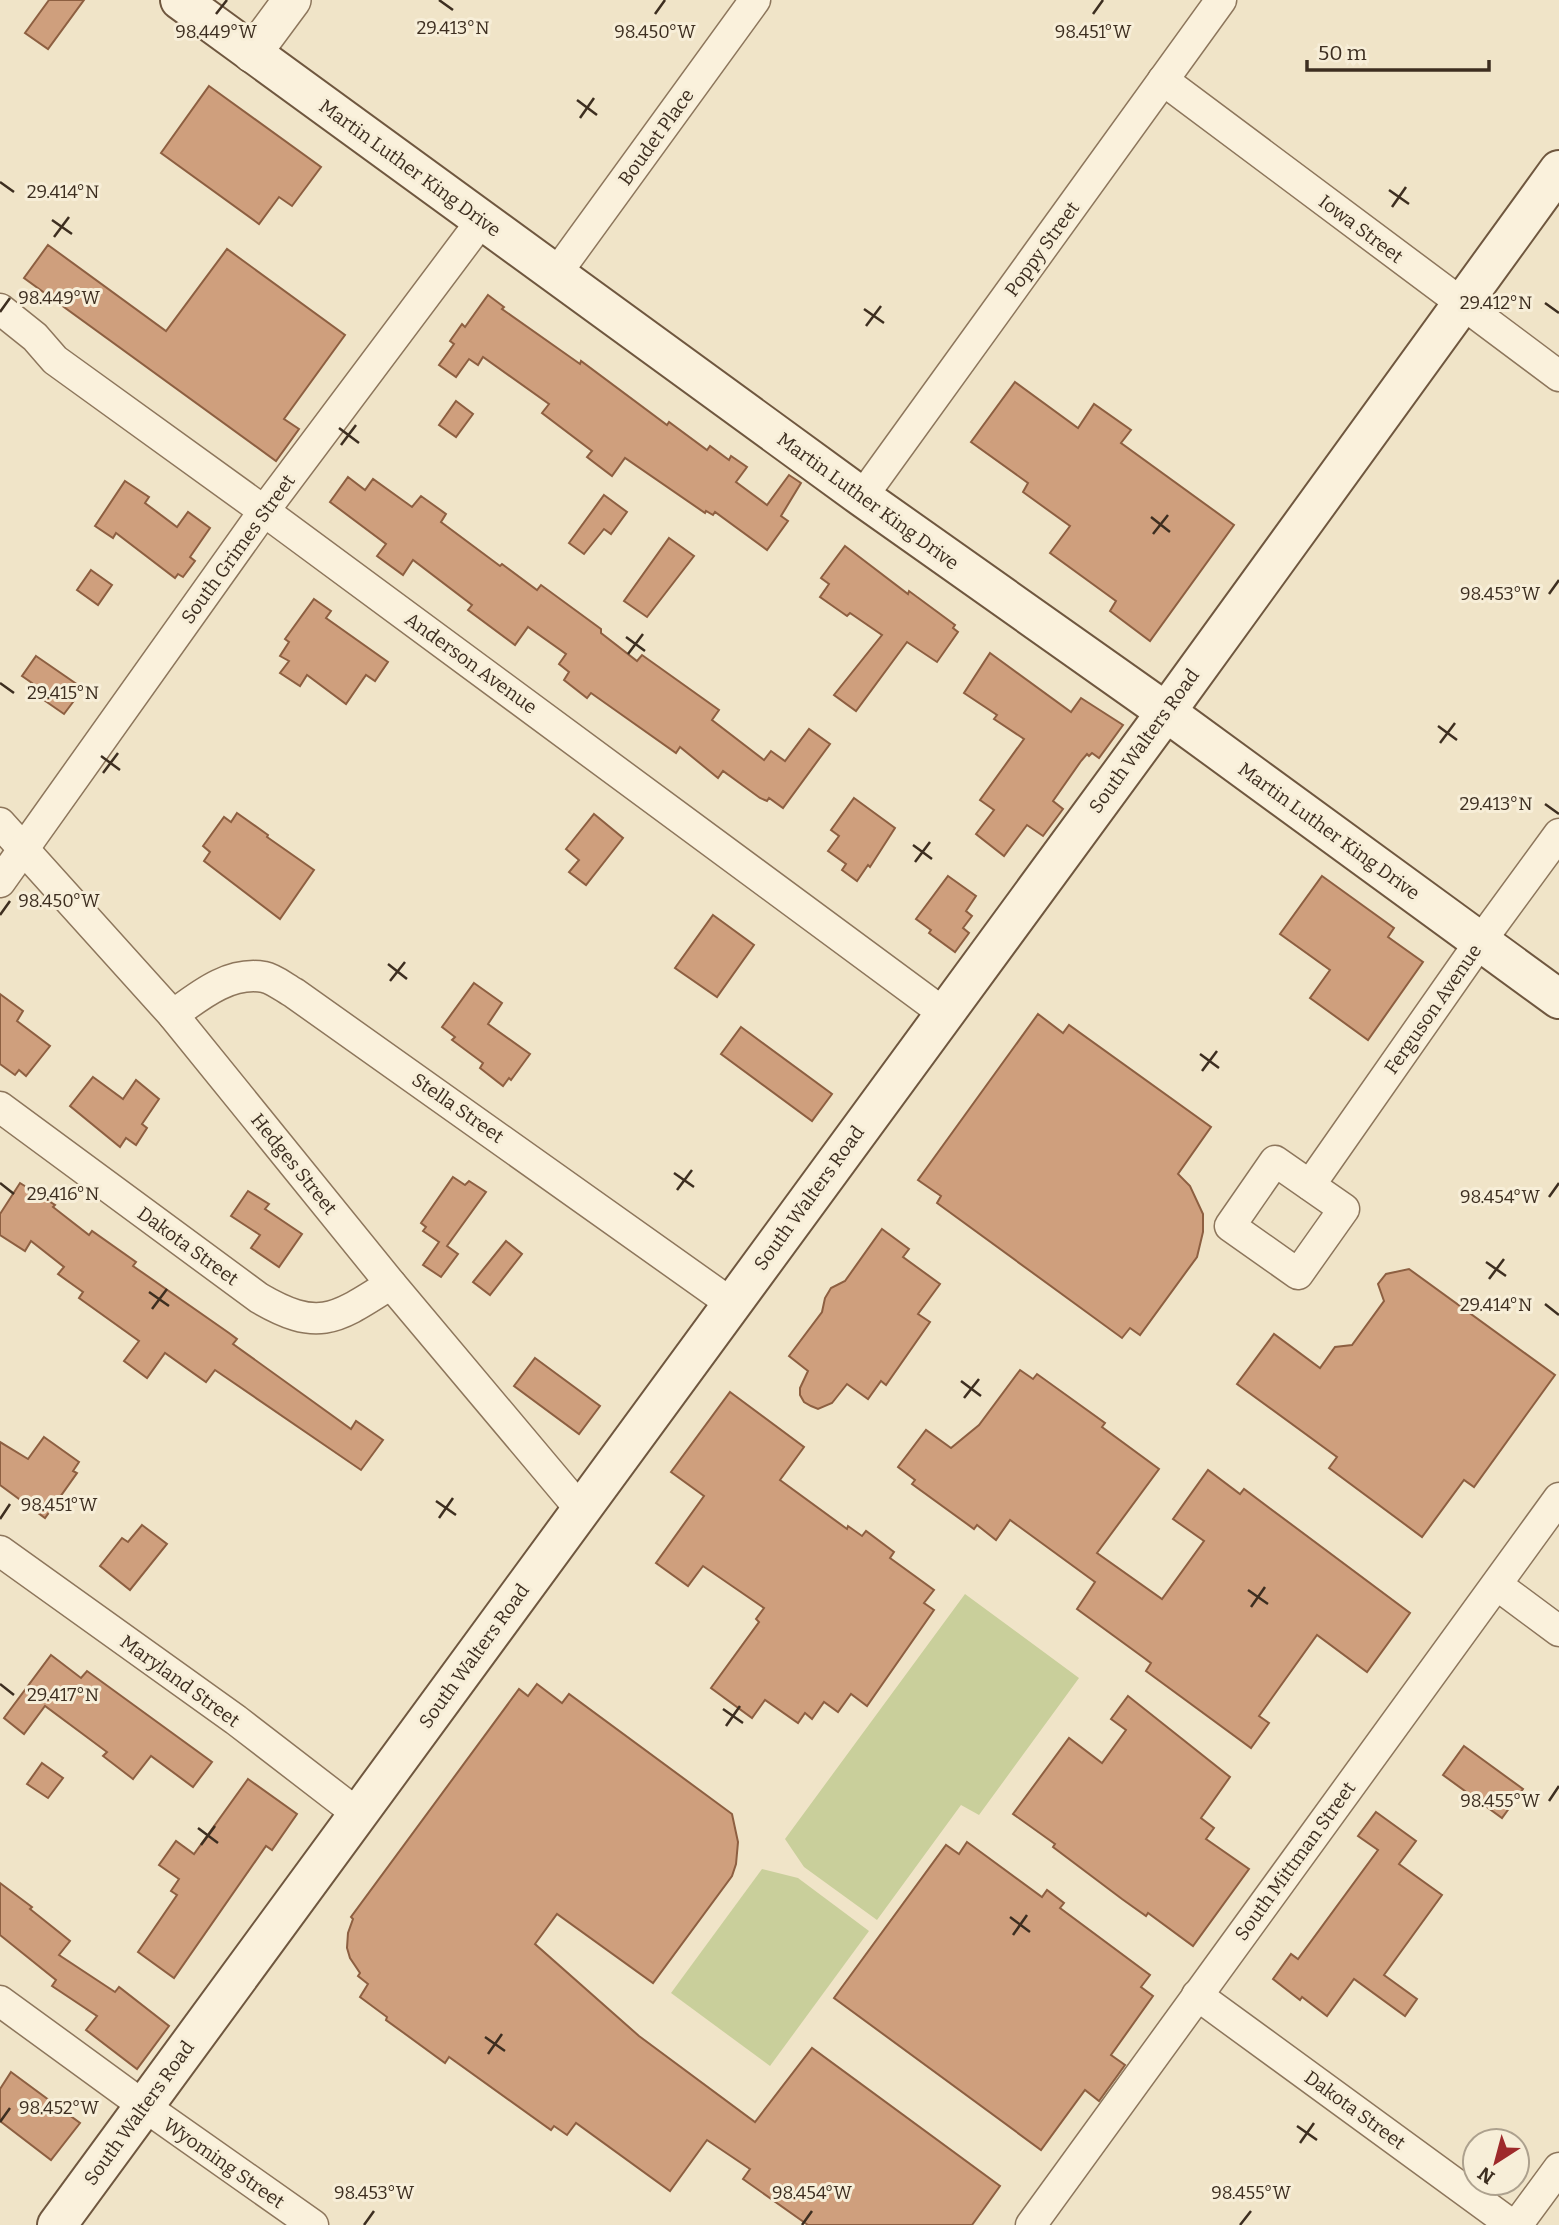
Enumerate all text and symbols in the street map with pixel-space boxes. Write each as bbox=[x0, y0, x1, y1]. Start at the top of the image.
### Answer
text: 29.413°N bbox=[416, 17, 490, 39]
text: 98.449°W bbox=[175, 21, 257, 43]
text: 98.450°W bbox=[614, 21, 696, 43]
text: 98.451°W bbox=[1055, 21, 1132, 43]
scale bar bbox=[1307, 28, 1489, 72]
text: 50 m bbox=[1318, 40, 1367, 66]
street label: Boudet Place bbox=[613, 84, 699, 190]
street label: Martin Luther King Drive bbox=[315, 94, 505, 242]
text: 29.414°N bbox=[27, 181, 99, 203]
street label: Iowa Street bbox=[1314, 190, 1408, 268]
street label: Poppy Street bbox=[1000, 197, 1084, 301]
text: 98.449°W bbox=[18, 287, 100, 309]
text: 29.412°N bbox=[1460, 292, 1532, 314]
street label: Martin Luther King Drive bbox=[773, 427, 963, 575]
street label: South Grimes Street bbox=[176, 470, 300, 628]
text: 98.453°W bbox=[1460, 583, 1541, 605]
street label: Anderson Avenue bbox=[401, 607, 541, 719]
street label: South Walters Road bbox=[1084, 664, 1204, 818]
text: 29.415°N bbox=[27, 682, 99, 704]
street label: Martin Luther King Drive bbox=[1234, 757, 1424, 905]
text: 29.413°N bbox=[1459, 793, 1533, 815]
text: 98.450°W bbox=[18, 890, 100, 912]
street label: Ferguson Avenue bbox=[1380, 940, 1486, 1078]
street label: Stella Street bbox=[408, 1068, 508, 1148]
street label: Hedges Street bbox=[246, 1109, 342, 1219]
street label: South Walters Road bbox=[749, 1121, 869, 1275]
text: 29.416°N bbox=[27, 1183, 99, 1205]
text: 98.454°W bbox=[1460, 1186, 1541, 1208]
street label: Dakota Street bbox=[133, 1202, 243, 1290]
text: 29.414°N bbox=[1460, 1294, 1532, 1316]
text: 98.451°W bbox=[21, 1494, 98, 1516]
street label: South Walters Road bbox=[414, 1579, 534, 1733]
street label: Maryland Street bbox=[116, 1630, 244, 1732]
text: 29.417°N bbox=[27, 1684, 99, 1706]
street label: South Mittman Street bbox=[1230, 1777, 1360, 1945]
text: 98.455°W bbox=[1460, 1790, 1540, 1812]
street label: South Walters Road bbox=[79, 2036, 199, 2190]
street label: Dakota Street bbox=[1300, 2066, 1410, 2154]
text: 98.452°W bbox=[19, 2097, 100, 2119]
street label: Wyoming Street bbox=[159, 2113, 289, 2213]
north arrow bbox=[1461, 2127, 1531, 2197]
text: N bbox=[1473, 2162, 1499, 2189]
text: 98.453°W bbox=[334, 2182, 415, 2204]
text: 98.454°W bbox=[772, 2182, 853, 2204]
text: 98.455°W bbox=[1211, 2182, 1291, 2204]

